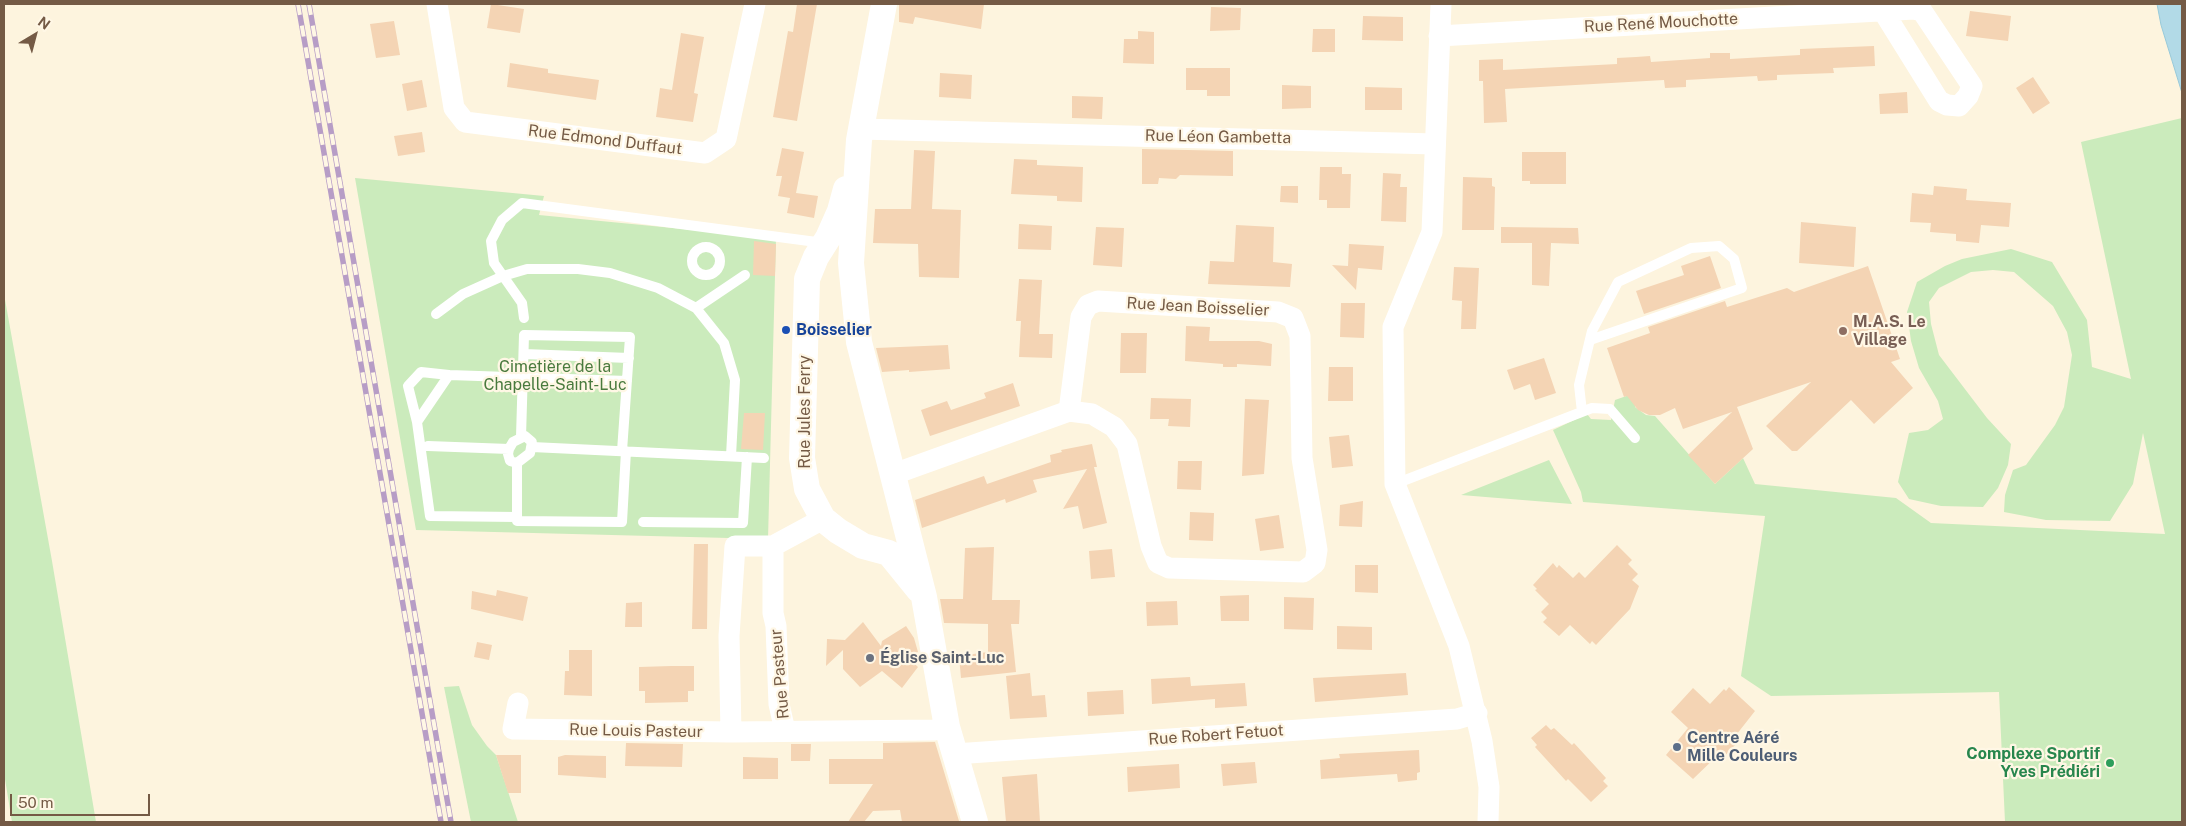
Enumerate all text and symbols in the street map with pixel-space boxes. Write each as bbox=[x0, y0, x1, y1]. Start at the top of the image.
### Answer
street label: Rue René Mouchotte bbox=[1584, 9, 1738, 37]
north arrow bbox=[10, 10, 60, 60]
text: N bbox=[35, 13, 53, 33]
street label: Rue Edmond Duffaut bbox=[527, 121, 683, 159]
street label: Rue Léon Gambetta bbox=[1145, 126, 1291, 148]
street label: Rue Jean Boisselier bbox=[1126, 294, 1270, 320]
place label: M.A.S. Le Village bbox=[1853, 312, 1926, 350]
place label: Boisselier bbox=[796, 320, 872, 340]
marker: Boisselier bbox=[780, 324, 792, 336]
marker: M.A.S. Le Village bbox=[1837, 325, 1849, 337]
street label: Rue Jules Ferry bbox=[795, 355, 815, 469]
park label: Cimetière de la Chapelle-Saint-Luc bbox=[483, 357, 627, 395]
street label: Rue Pasteur bbox=[766, 628, 794, 720]
place label: Église Saint-Luc bbox=[880, 648, 1005, 668]
marker: Église Saint-Luc bbox=[864, 652, 876, 664]
street label: Rue Louis Pasteur bbox=[569, 720, 703, 742]
street label: Rue Robert Fetuot bbox=[1148, 721, 1284, 749]
place label: Centre Aéré Mille Couleurs bbox=[1687, 728, 1797, 766]
marker: Centre Aéré Mille Couleurs bbox=[1671, 741, 1683, 753]
place label: Complexe Sportif Yves Prédiéri bbox=[1966, 744, 2100, 782]
marker: Complexe Sportif Yves Prédiéri bbox=[2104, 757, 2116, 769]
scale bar bbox=[12, 784, 152, 816]
text: 50 m bbox=[18, 794, 53, 811]

